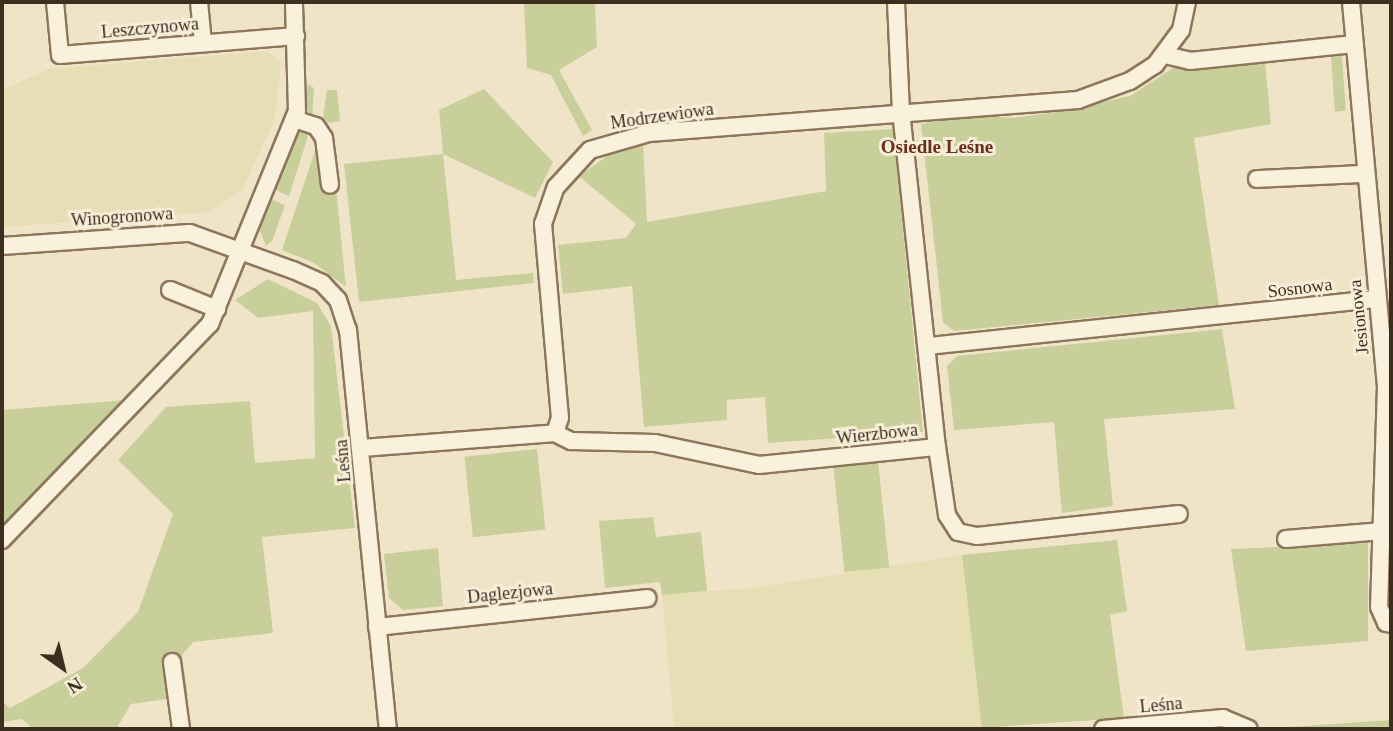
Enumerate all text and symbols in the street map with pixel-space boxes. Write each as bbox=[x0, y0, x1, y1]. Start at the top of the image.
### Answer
street label: Leszczynowa bbox=[100, 13, 200, 43]
street label: Modrzewiowa bbox=[609, 98, 715, 134]
district label: Osiedle Leśne bbox=[881, 136, 993, 158]
street label: Winogronowa bbox=[70, 203, 174, 231]
street label: Sosnowa bbox=[1266, 273, 1334, 303]
street label: Jesionowa bbox=[1344, 279, 1374, 355]
street label: Wierzbowa bbox=[835, 419, 919, 449]
street label: Leśna bbox=[330, 439, 356, 483]
street label: Daglezjowa bbox=[466, 578, 554, 608]
north arrow bbox=[28, 633, 98, 703]
text: N bbox=[63, 673, 87, 698]
street label: Leśna bbox=[1139, 692, 1183, 718]

